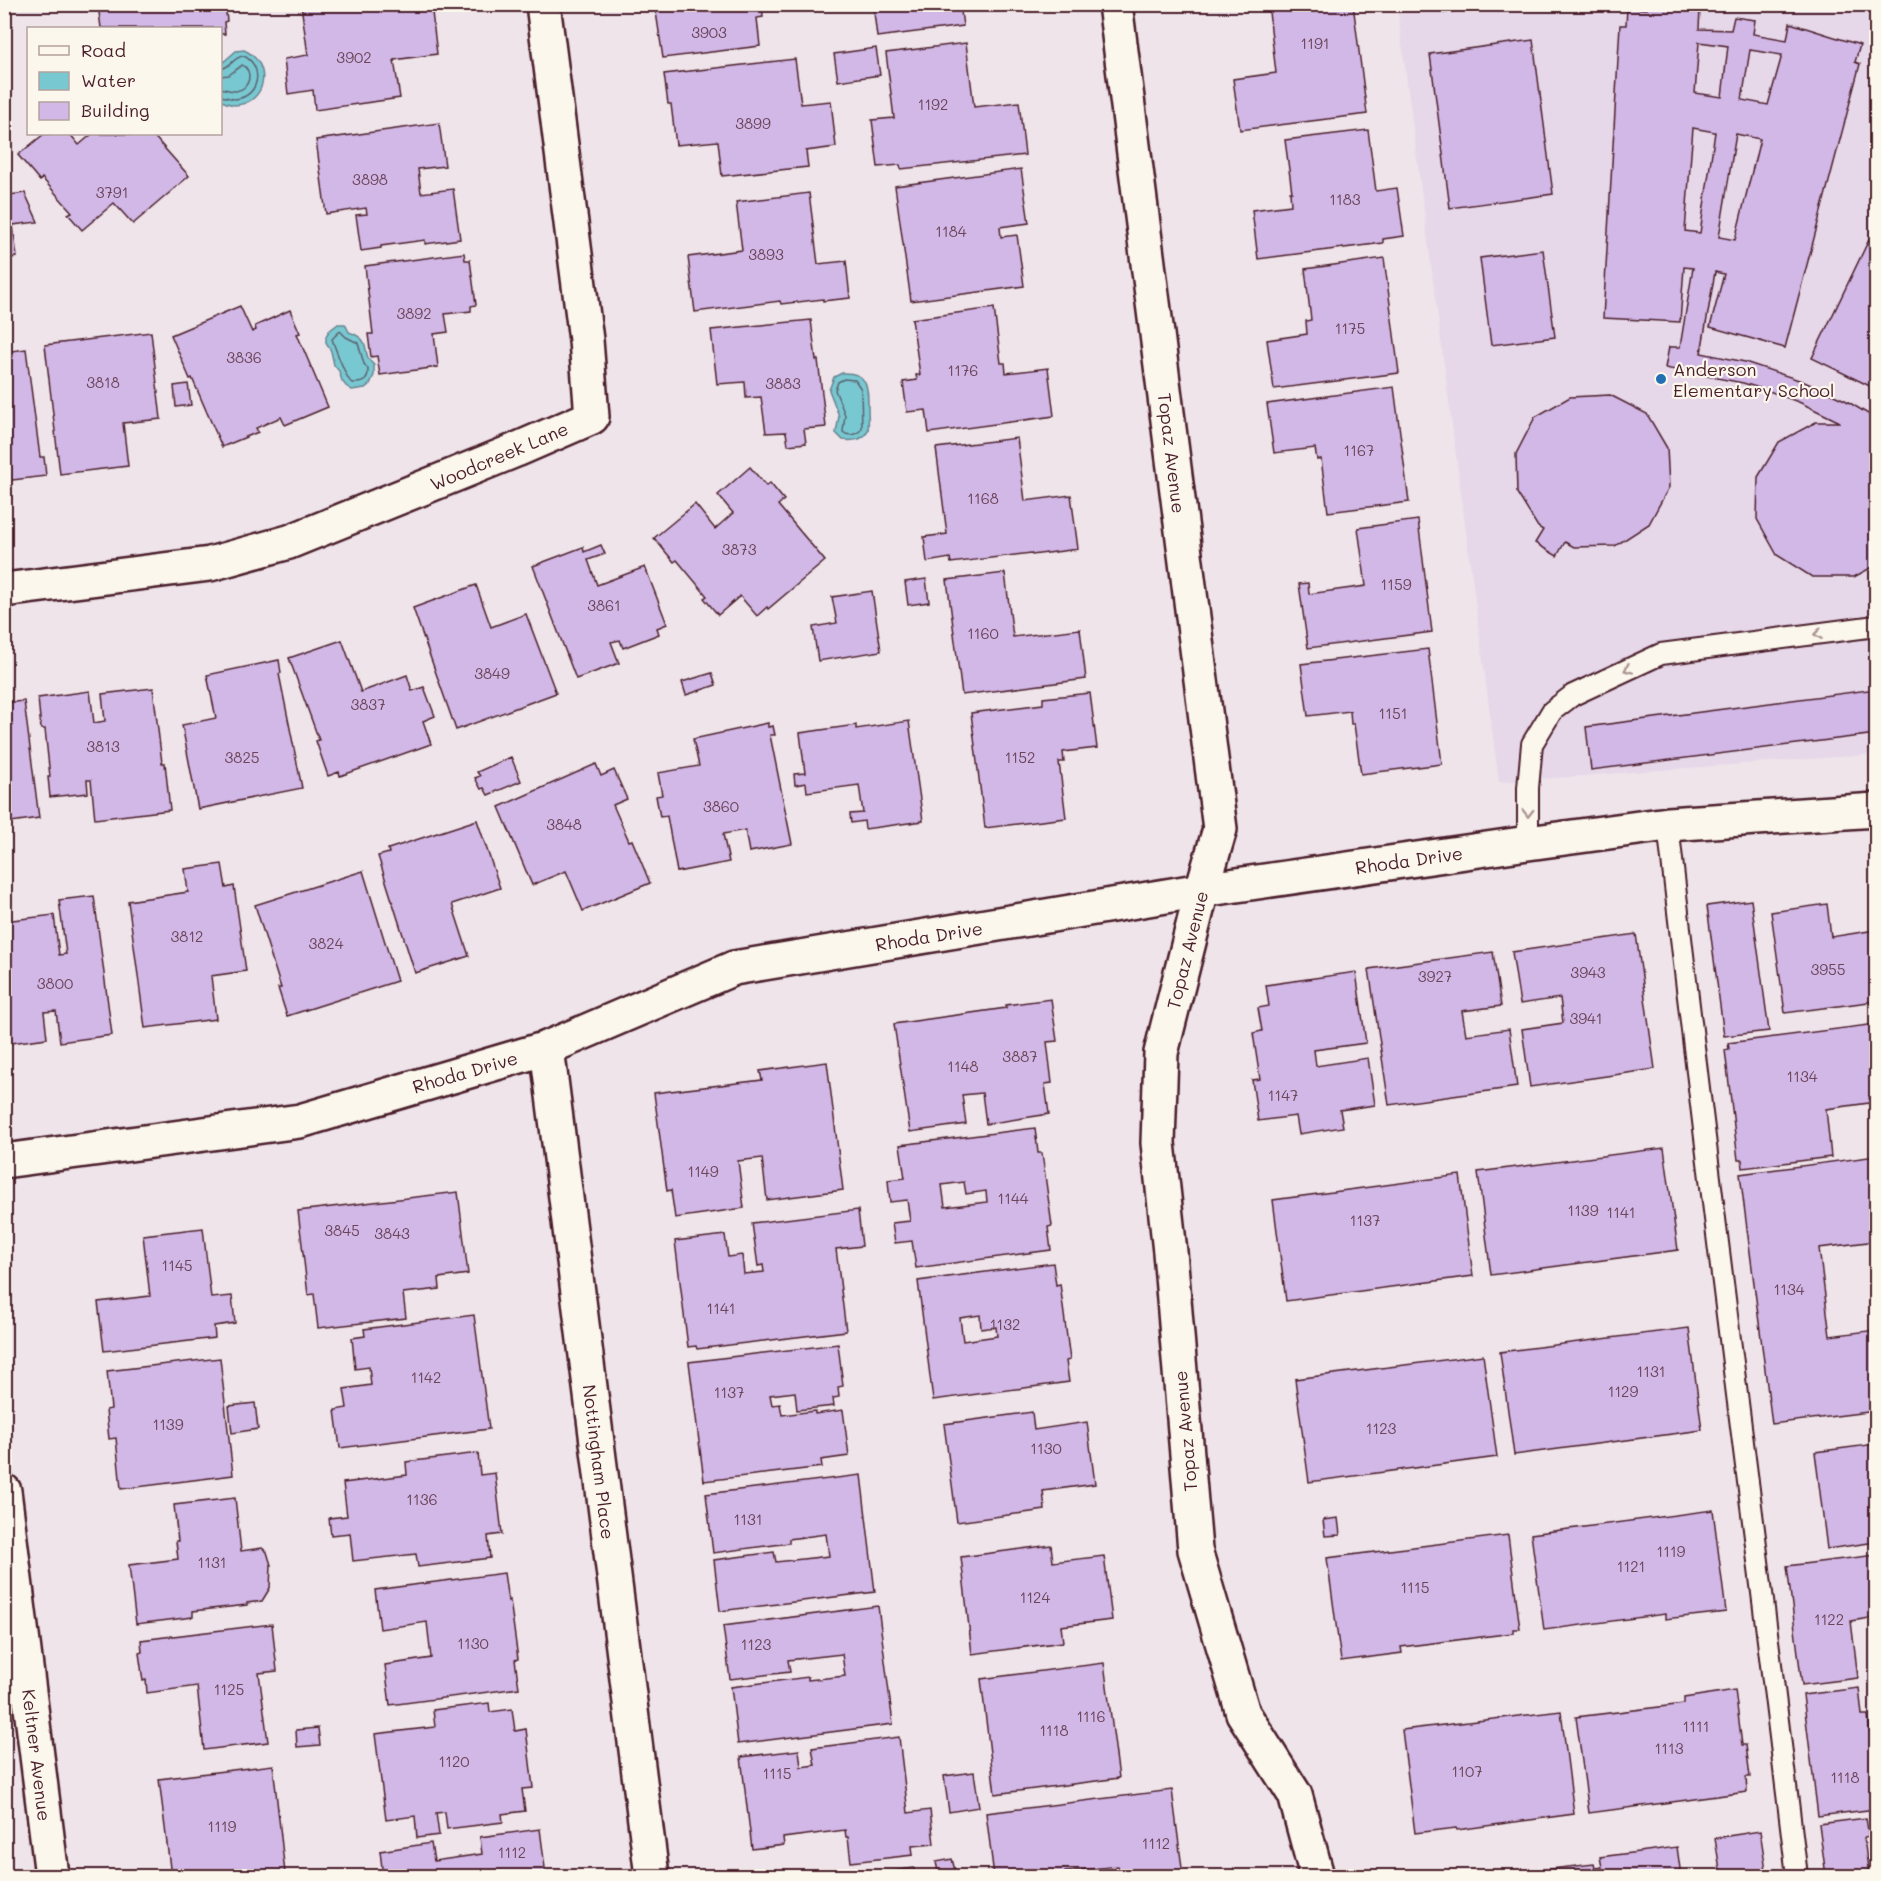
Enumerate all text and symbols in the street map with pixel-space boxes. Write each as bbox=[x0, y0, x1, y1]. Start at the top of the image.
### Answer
house number: 3903 bbox=[691, 22, 727, 42]
legend bbox=[27, 27, 222, 135]
house number: 1191 bbox=[1301, 33, 1329, 53]
text: Road bbox=[81, 38, 126, 62]
house number: 3902 bbox=[336, 47, 372, 67]
text: Water bbox=[81, 68, 136, 92]
house number: 1192 bbox=[918, 94, 948, 114]
text: Building bbox=[81, 98, 149, 122]
house number: 3899 bbox=[735, 113, 771, 133]
house number: 3898 bbox=[352, 169, 388, 189]
house number: 3791 bbox=[96, 182, 128, 202]
house number: 1183 bbox=[1329, 189, 1361, 209]
house number: 1184 bbox=[935, 221, 967, 241]
house number: 3893 bbox=[748, 244, 784, 264]
house number: 3892 bbox=[396, 303, 432, 323]
house number: 1175 bbox=[1335, 318, 1365, 338]
house number: 3836 bbox=[226, 347, 262, 367]
place label: Anderson Elementary School bbox=[1673, 357, 1835, 402]
house number: 1176 bbox=[948, 360, 978, 380]
house number: 3818 bbox=[86, 372, 120, 392]
marker: Anderson Elementary School bbox=[1654, 372, 1668, 386]
house number: 3883 bbox=[765, 373, 801, 393]
street label: Topaz Avenue bbox=[1153, 391, 1191, 515]
street label: Woodcreek Lane bbox=[426, 416, 572, 496]
house number: 1167 bbox=[1344, 440, 1374, 460]
house number: 1168 bbox=[967, 488, 999, 508]
house number: 3873 bbox=[722, 539, 757, 559]
house number: 1159 bbox=[1380, 574, 1412, 594]
house number: 3861 bbox=[587, 595, 621, 615]
house number: 1160 bbox=[967, 623, 999, 643]
one-way arrow bbox=[1814, 627, 1823, 639]
one-way arrow bbox=[1624, 662, 1635, 674]
house number: 3849 bbox=[474, 663, 510, 683]
house number: 3837 bbox=[351, 694, 386, 714]
house number: 1151 bbox=[1379, 703, 1407, 723]
house number: 3813 bbox=[86, 736, 120, 756]
house number: 3825 bbox=[225, 747, 259, 767]
house number: 1152 bbox=[1005, 747, 1035, 767]
house number: 3860 bbox=[703, 796, 739, 816]
one-way arrow bbox=[1522, 809, 1534, 818]
house number: 3848 bbox=[546, 814, 582, 834]
street label: Rhoda Drive bbox=[1354, 841, 1464, 879]
street label: Topaz Avenue bbox=[1161, 888, 1213, 1012]
street label: Rhoda Drive bbox=[874, 916, 984, 956]
house number: 3812 bbox=[171, 926, 203, 946]
house number: 3824 bbox=[308, 933, 344, 953]
house number: 3955 bbox=[1810, 959, 1846, 979]
house number: 3943 bbox=[1570, 962, 1606, 982]
house number: 3927 bbox=[1418, 966, 1452, 986]
house number: 3800 bbox=[37, 973, 73, 993]
house number: 3941 bbox=[1569, 1008, 1603, 1028]
street label: Rhoda Drive bbox=[410, 1046, 520, 1098]
house number: 3887 bbox=[1002, 1046, 1038, 1066]
house number: 1148 bbox=[947, 1056, 979, 1076]
house number: 1134 bbox=[1786, 1066, 1818, 1086]
house number: 1147 bbox=[1268, 1085, 1298, 1105]
house number: 1149 bbox=[687, 1161, 719, 1181]
house number: 1144 bbox=[997, 1188, 1029, 1208]
house number: 1139 bbox=[1567, 1200, 1599, 1220]
house number: 1141 bbox=[1607, 1202, 1635, 1222]
house number: 1137 bbox=[1350, 1210, 1380, 1230]
house number: 3845 bbox=[324, 1220, 360, 1240]
house number: 3843 bbox=[374, 1223, 410, 1243]
house number: 1145 bbox=[162, 1255, 192, 1275]
house number: 1134 bbox=[1773, 1279, 1805, 1299]
house number: 1141 bbox=[707, 1298, 735, 1318]
house number: 1132 bbox=[990, 1314, 1020, 1334]
house number: 1131 bbox=[1637, 1361, 1665, 1381]
house number: 1142 bbox=[411, 1367, 441, 1387]
street label: Topaz Avenue bbox=[1168, 1370, 1202, 1492]
house number: 1129 bbox=[1608, 1381, 1638, 1401]
house number: 1137 bbox=[714, 1382, 744, 1402]
street label: Nottingham Place bbox=[578, 1383, 620, 1541]
house number: 1139 bbox=[152, 1414, 184, 1434]
house number: 1123 bbox=[1366, 1418, 1396, 1438]
house number: 1130 bbox=[1030, 1438, 1062, 1458]
house number: 1136 bbox=[406, 1489, 438, 1509]
house number: 1131 bbox=[734, 1509, 762, 1529]
house number: 1119 bbox=[1657, 1541, 1686, 1561]
house number: 1131 bbox=[198, 1552, 226, 1572]
house number: 1121 bbox=[1617, 1556, 1645, 1576]
house number: 1115 bbox=[1401, 1577, 1429, 1597]
house number: 1124 bbox=[1020, 1587, 1050, 1607]
house number: 1122 bbox=[1814, 1609, 1844, 1629]
house number: 1130 bbox=[457, 1633, 489, 1653]
house number: 1123 bbox=[741, 1634, 771, 1654]
house number: 1125 bbox=[214, 1679, 244, 1699]
street label: Keltner Avenue bbox=[17, 1688, 57, 1822]
house number: 1116 bbox=[1076, 1706, 1106, 1726]
house number: 1111 bbox=[1683, 1716, 1709, 1736]
house number: 1118 bbox=[1039, 1720, 1069, 1740]
house number: 1113 bbox=[1655, 1738, 1684, 1758]
house number: 1120 bbox=[438, 1751, 470, 1771]
house number: 1107 bbox=[1451, 1761, 1483, 1781]
house number: 1115 bbox=[763, 1763, 791, 1783]
house number: 1118 bbox=[1830, 1767, 1860, 1787]
house number: 1119 bbox=[208, 1816, 237, 1836]
house number: 1112 bbox=[1142, 1833, 1170, 1853]
house number: 1112 bbox=[498, 1842, 526, 1862]

